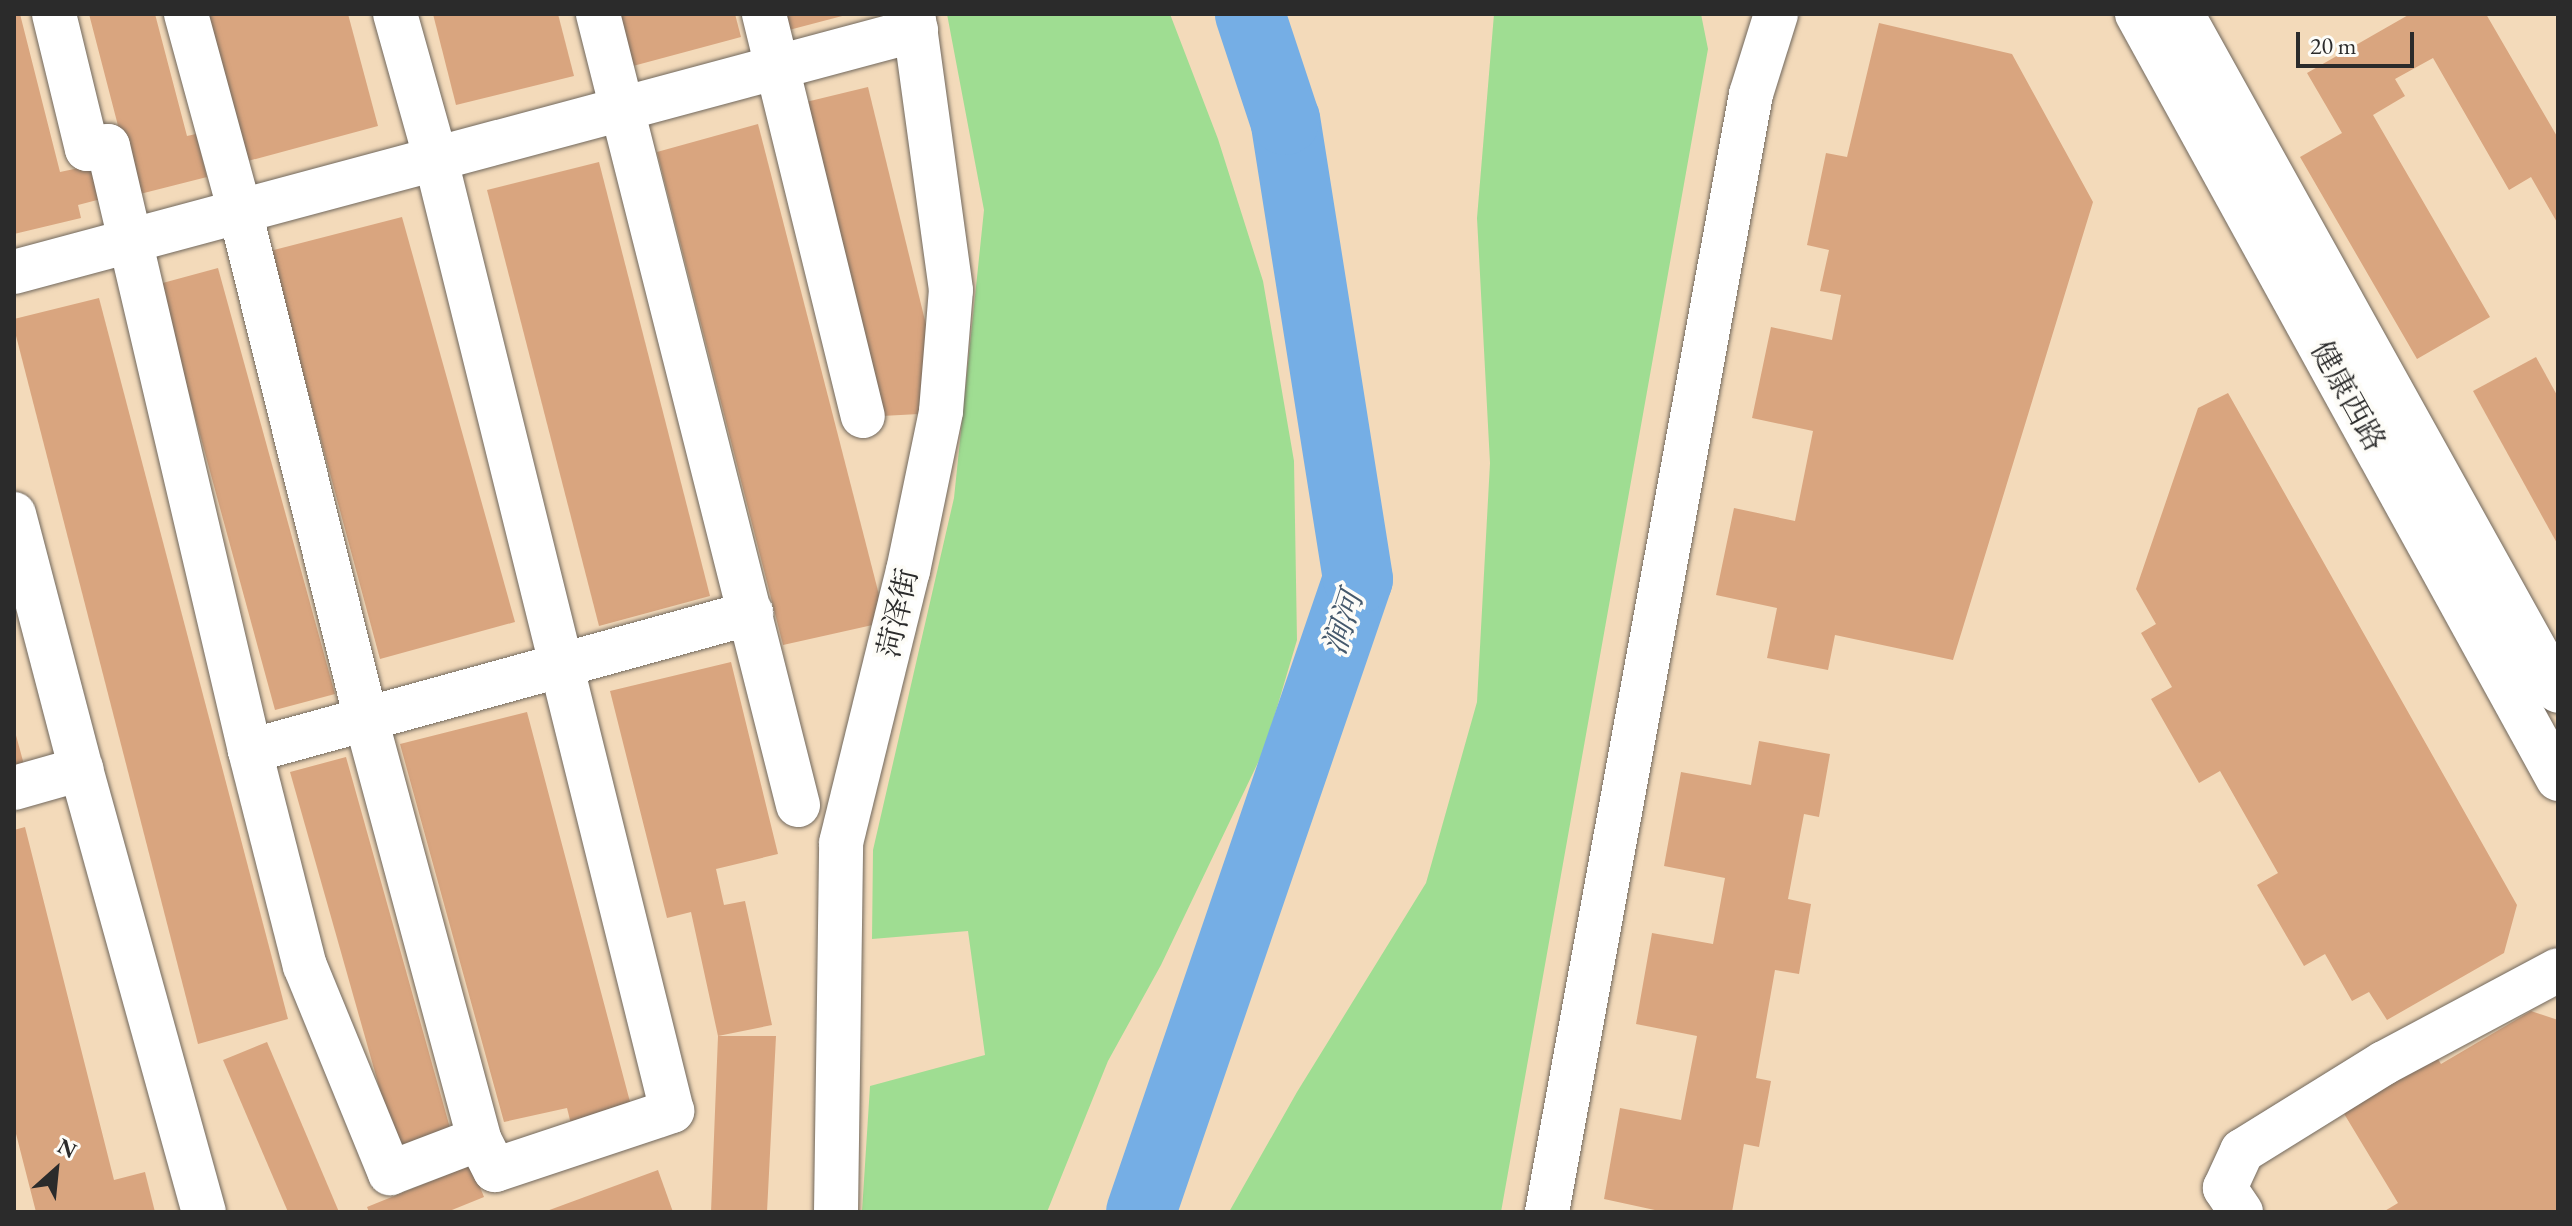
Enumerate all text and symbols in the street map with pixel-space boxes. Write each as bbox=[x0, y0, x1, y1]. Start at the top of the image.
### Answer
scale bar bbox=[2300, 16, 2418, 66]
text: 20 m bbox=[2310, 30, 2357, 61]
street label: 健康西路 bbox=[2303, 335, 2393, 457]
street label: 菏泽街 bbox=[870, 565, 926, 661]
water label: 涧河 bbox=[1315, 587, 1371, 659]
north arrow bbox=[16, 1130, 96, 1210]
text: N bbox=[53, 1131, 82, 1165]

